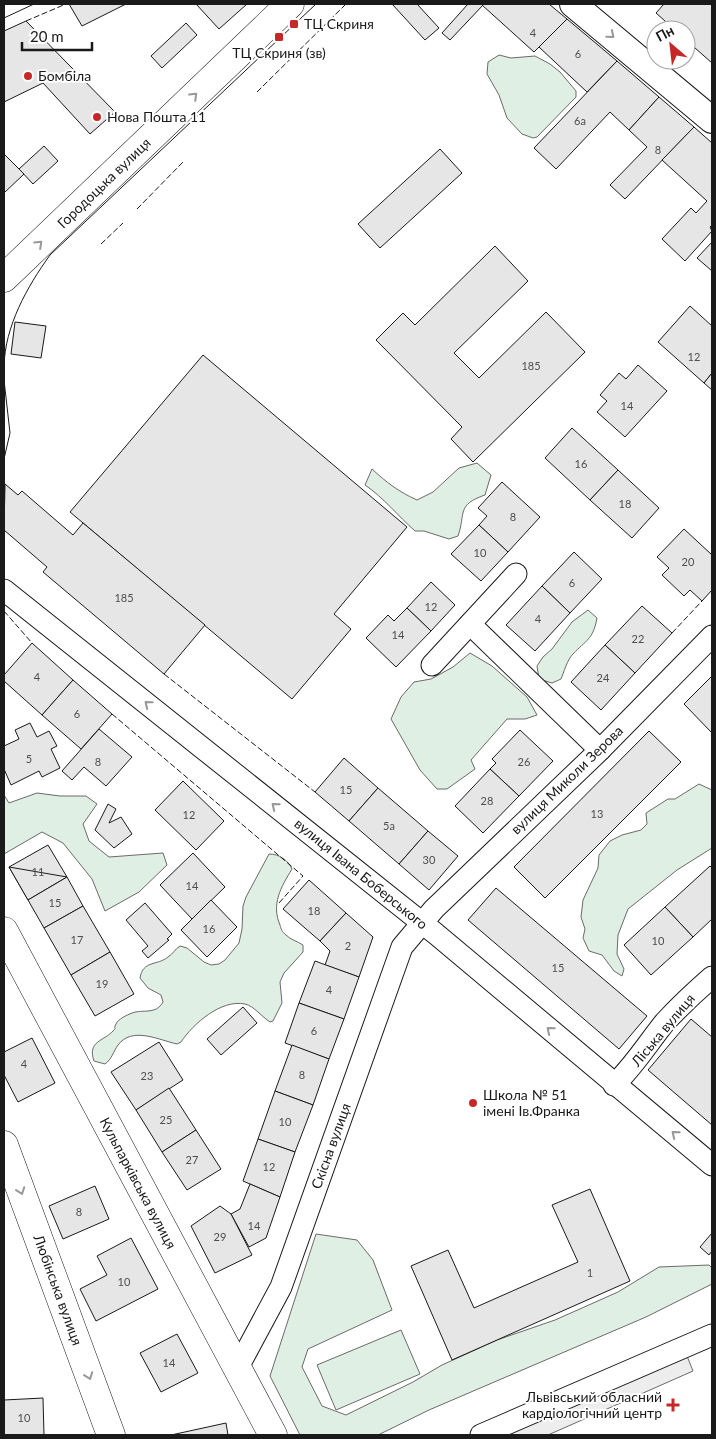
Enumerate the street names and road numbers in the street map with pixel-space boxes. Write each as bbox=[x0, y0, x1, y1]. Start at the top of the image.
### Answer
street label: Городоцька вулиця bbox=[54, 134, 154, 231]
street label: вулиця Миколи Зерова bbox=[507, 722, 626, 838]
street label: вулиця Івана Боберського bbox=[291, 815, 431, 933]
street label: Ліська вулиця bbox=[627, 990, 698, 1070]
street label: Скісна вулиця bbox=[307, 1101, 354, 1191]
street label: Кульпарківська вулиця bbox=[97, 1114, 180, 1251]
street label: Любінська вулиця bbox=[30, 1231, 86, 1348]

